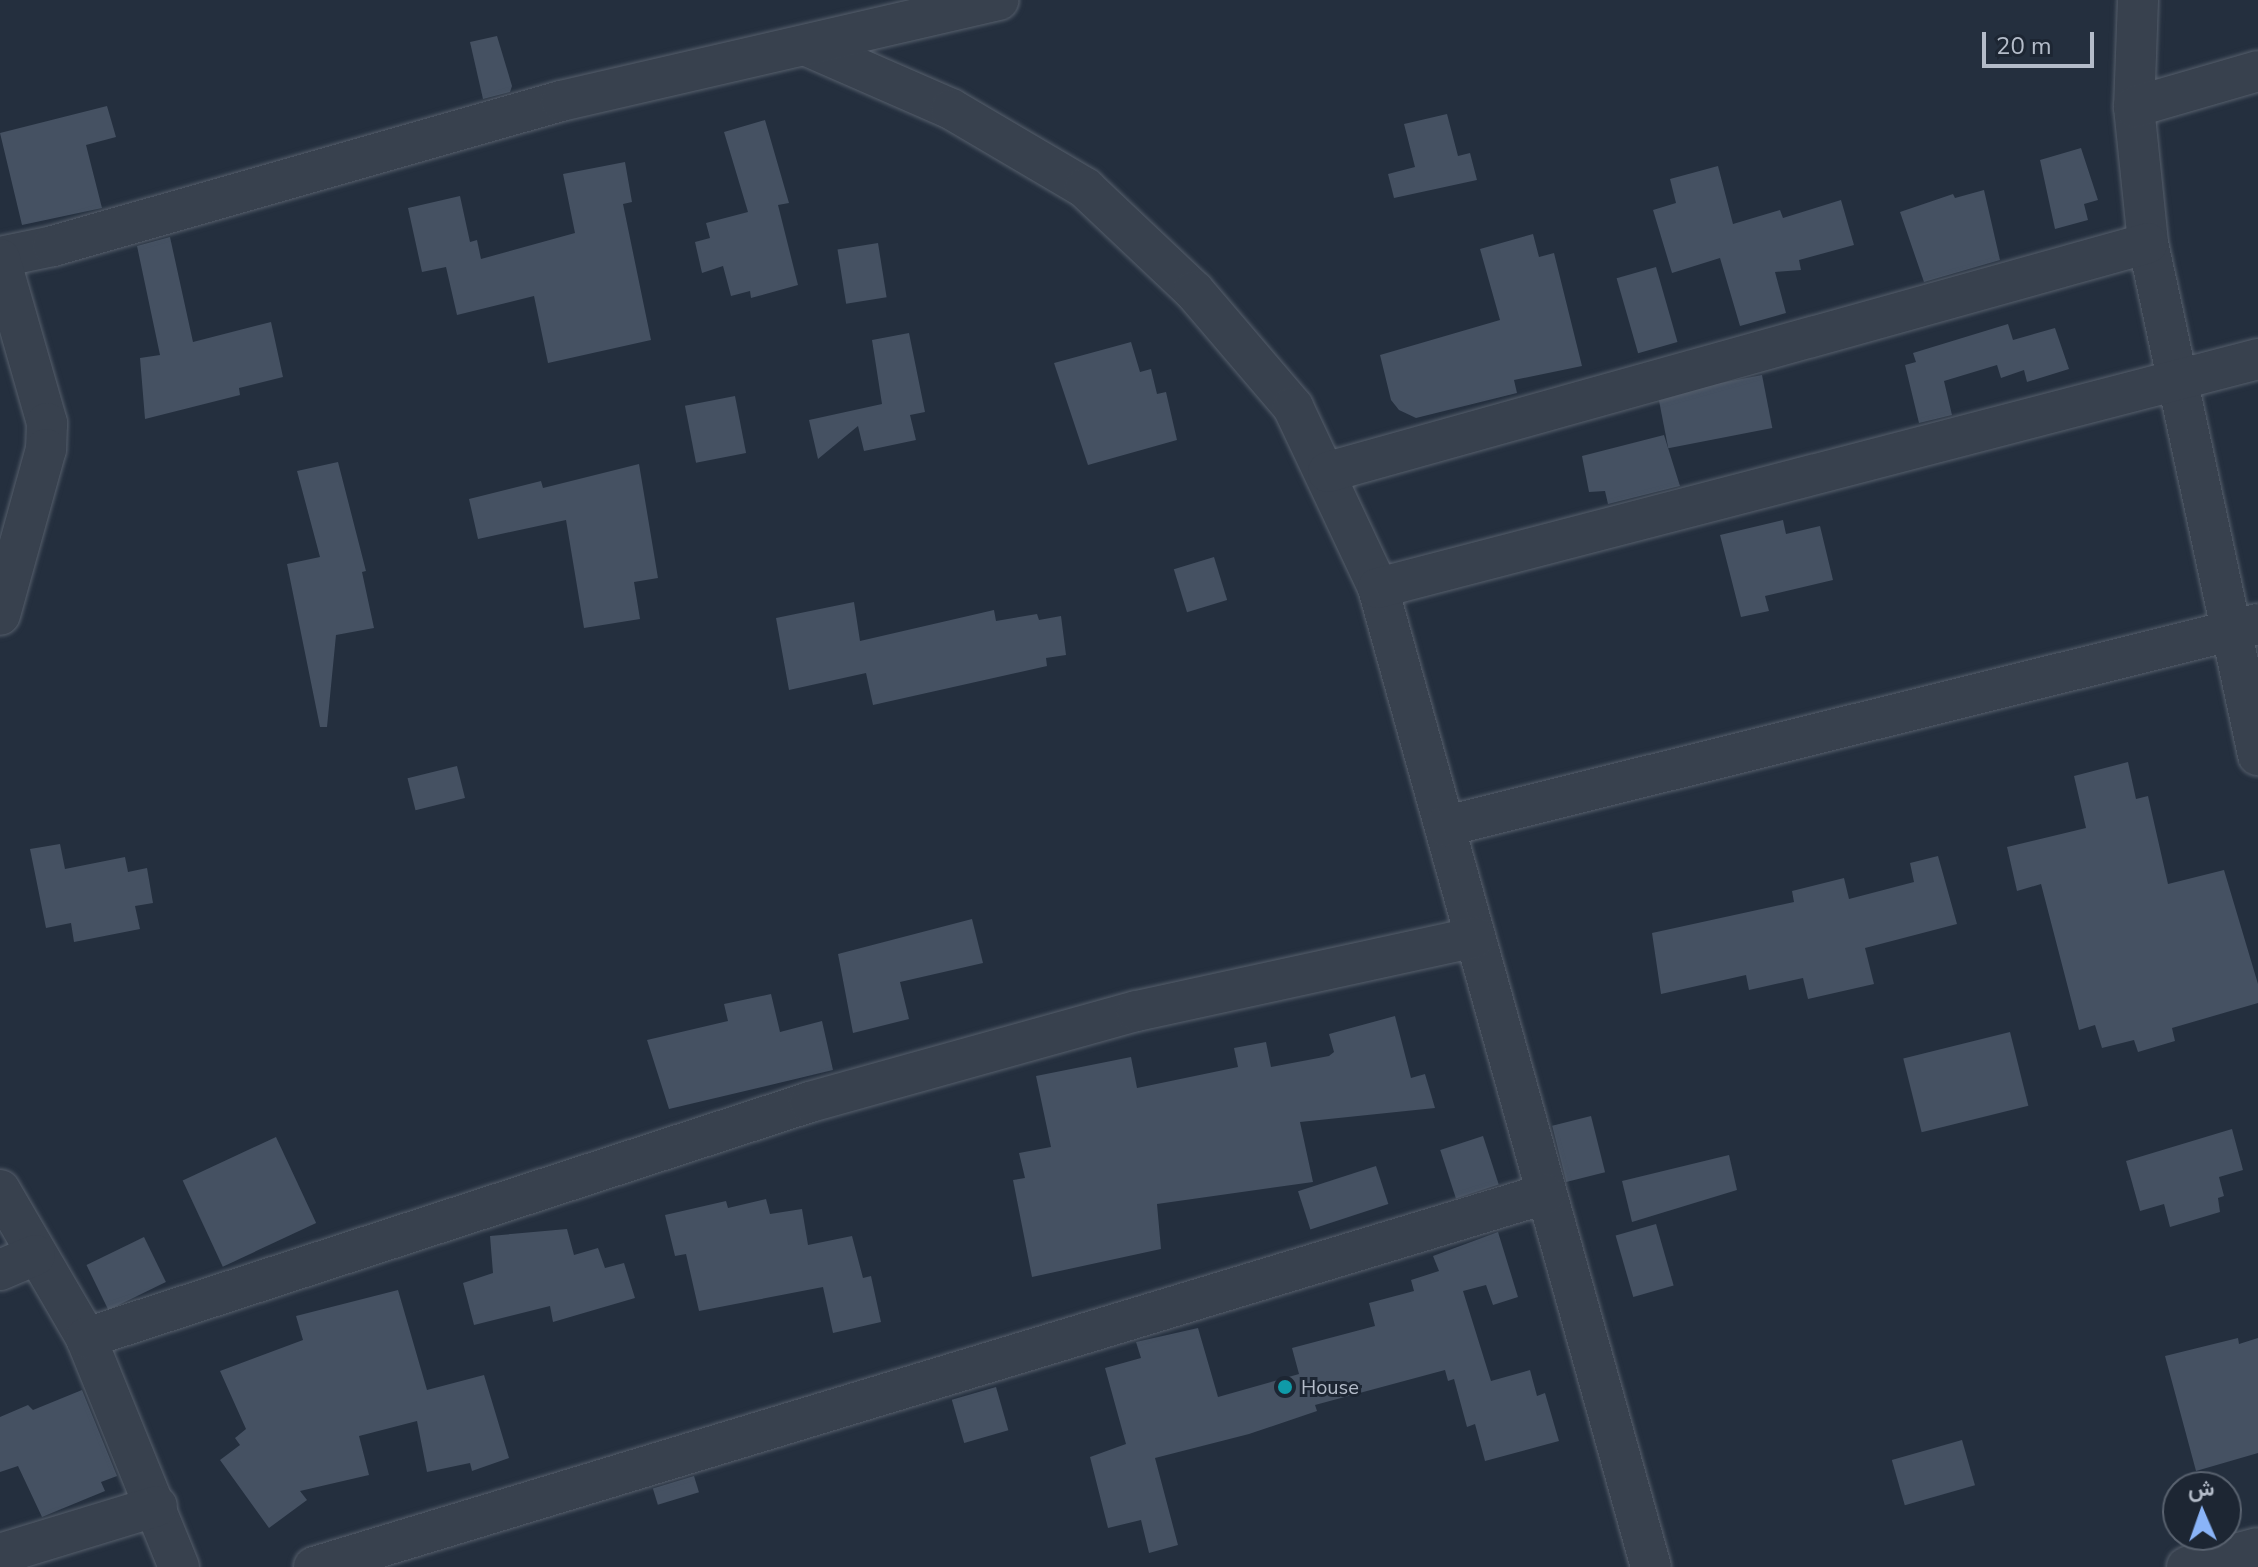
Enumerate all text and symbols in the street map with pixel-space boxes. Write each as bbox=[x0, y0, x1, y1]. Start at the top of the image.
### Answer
scale bar bbox=[1986, 16, 2098, 66]
text: 20 m bbox=[1996, 30, 2052, 62]
place label: House bbox=[1301, 1375, 1359, 1399]
marker: House bbox=[1276, 1378, 1294, 1396]
north arrow bbox=[2162, 1471, 2242, 1551]
text: ش bbox=[2187, 1474, 2215, 1504]

